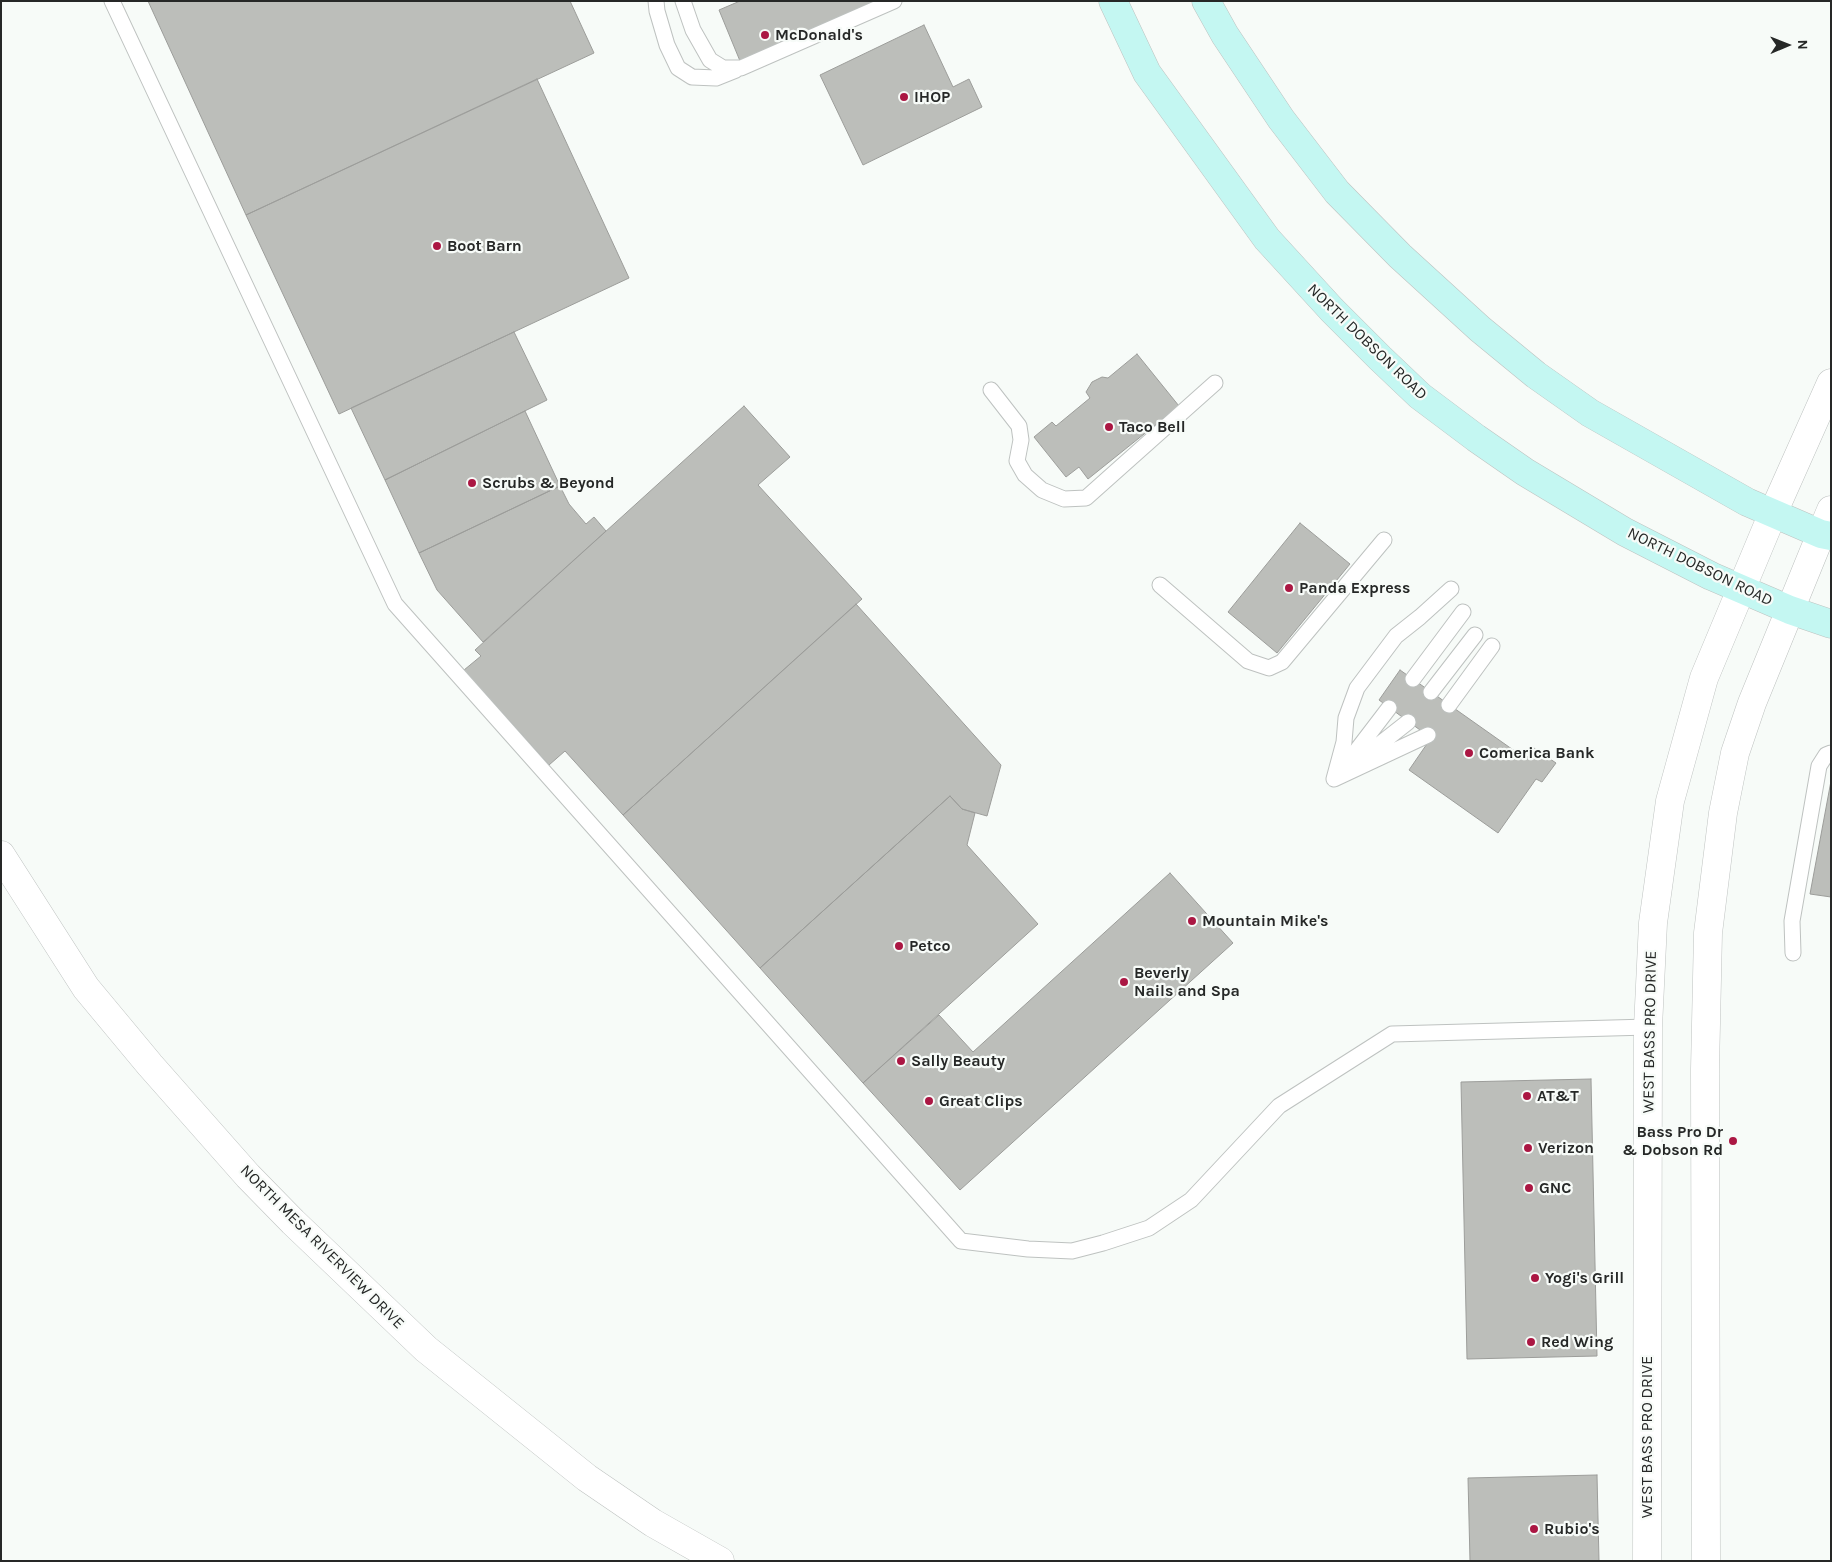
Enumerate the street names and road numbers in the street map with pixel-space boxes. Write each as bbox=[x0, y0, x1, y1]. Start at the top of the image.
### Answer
street label: NORTH DOBSON ROAD bbox=[1303, 280, 1431, 404]
street label: NORTH DOBSON ROAD bbox=[1624, 524, 1776, 610]
street label: WEST BASS PRO DRIVE bbox=[1639, 951, 1661, 1113]
street label: NORTH MESA RIVERVIEW DRIVE bbox=[236, 1161, 408, 1333]
street label: WEST BASS PRO DRIVE bbox=[1637, 1356, 1657, 1518]

